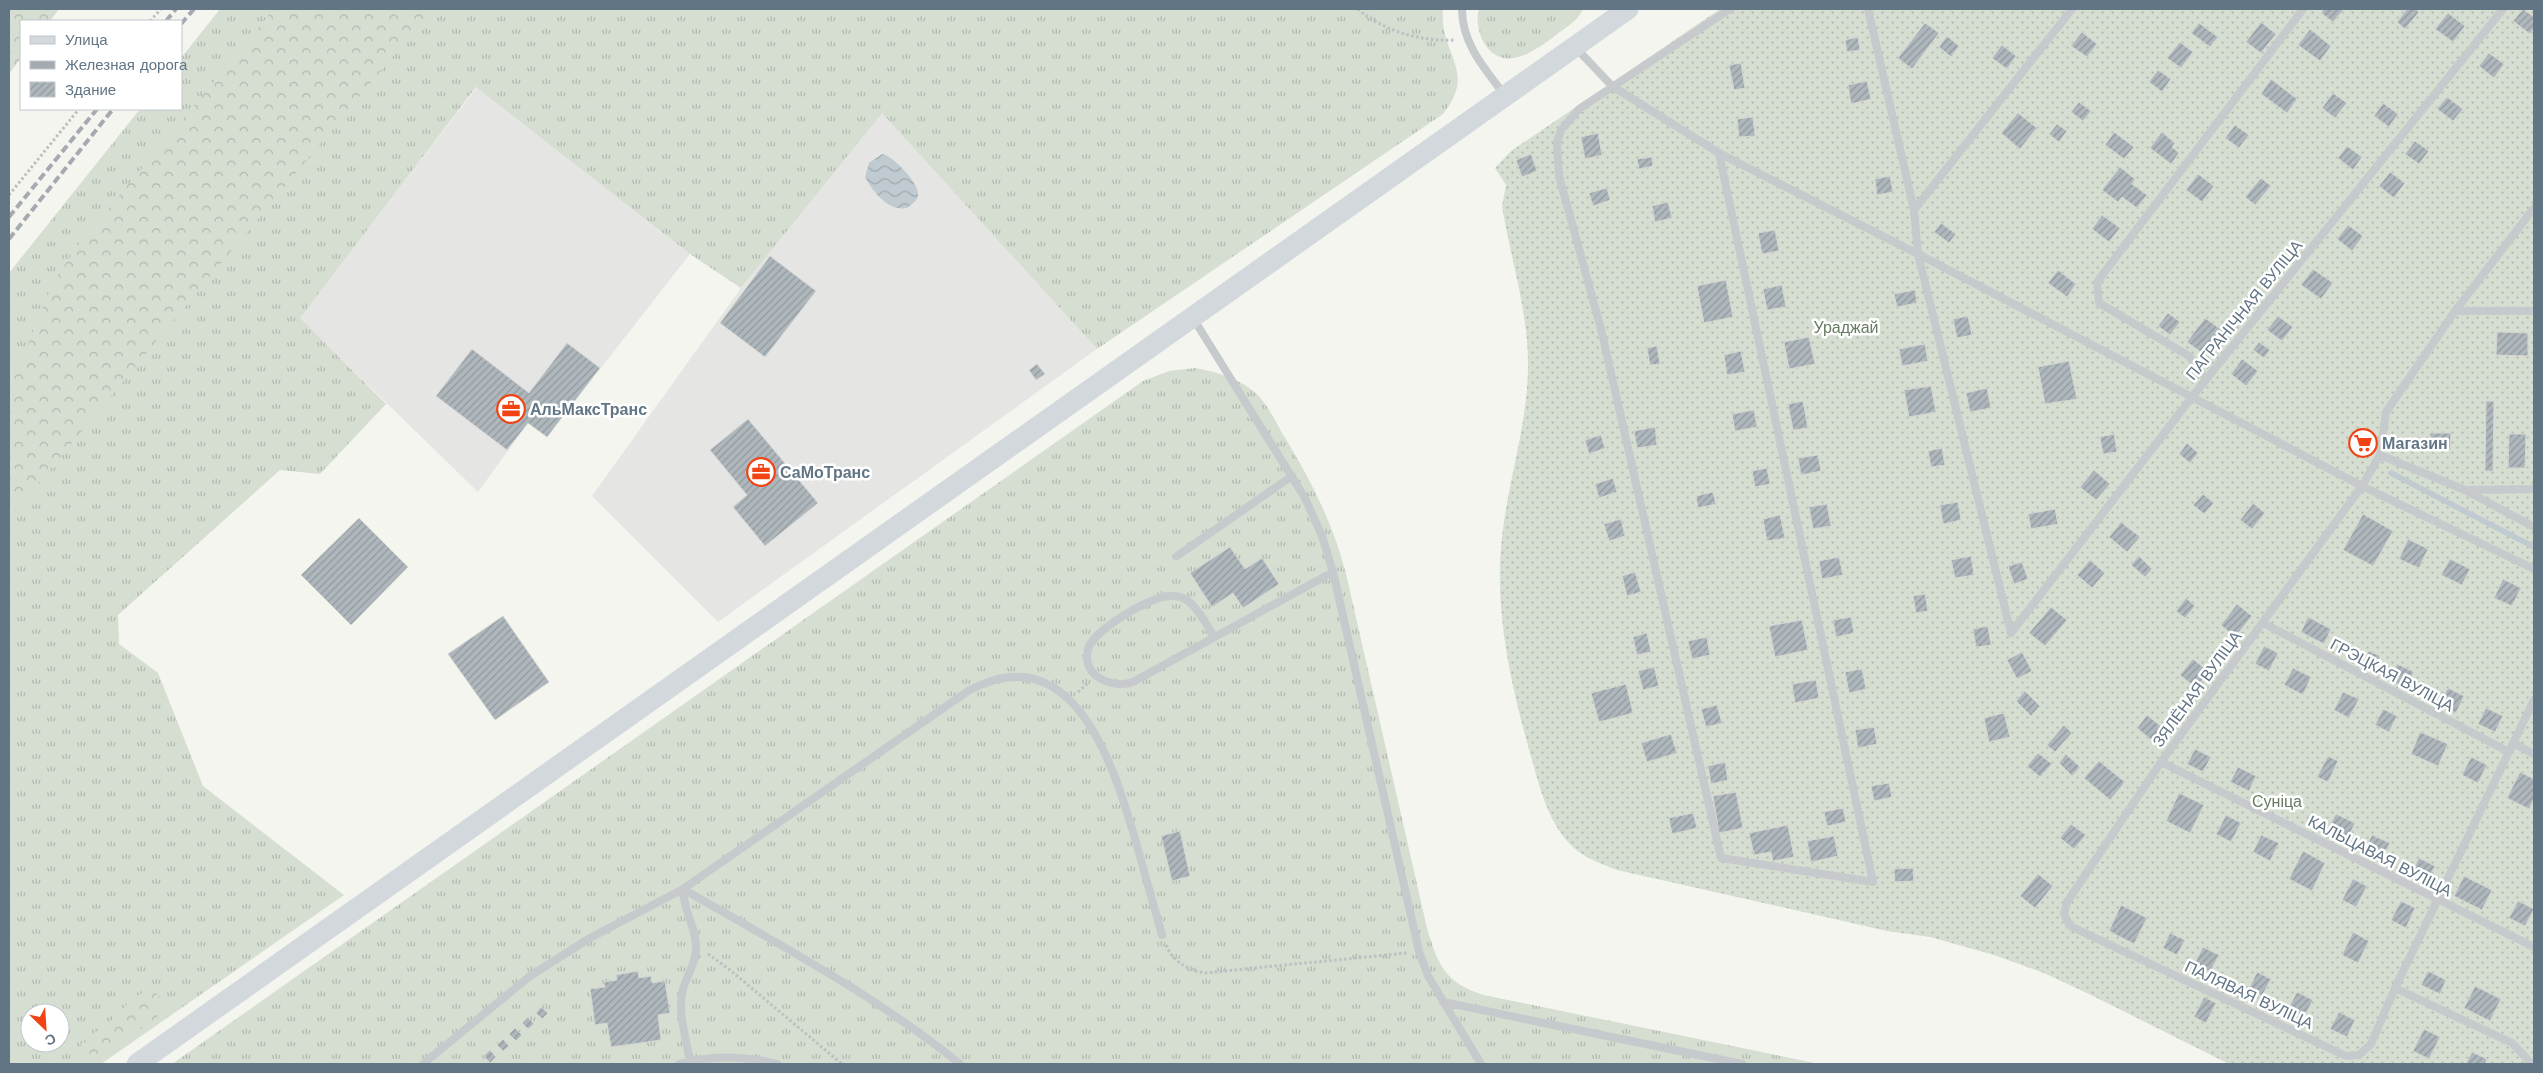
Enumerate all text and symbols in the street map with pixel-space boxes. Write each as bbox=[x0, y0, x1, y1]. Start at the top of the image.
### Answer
legend bbox=[20, 20, 182, 110]
text: Улица bbox=[65, 31, 108, 49]
text: Железная дорога bbox=[65, 56, 188, 74]
text: Здание bbox=[65, 81, 116, 99]
street label: ПАГРАНІЧНАЯ ВУЛІЦА bbox=[2182, 236, 2306, 384]
park label: Ураджай bbox=[1813, 318, 1879, 337]
office icon: АльМаксТранс bbox=[496, 394, 526, 424]
place label: АльМаксТранс bbox=[530, 400, 647, 419]
supermarket icon: Магазин bbox=[2348, 428, 2378, 458]
place label: Магазин bbox=[2382, 434, 2448, 453]
office icon: СаМоТранс bbox=[746, 457, 776, 487]
place label: СаМоТранс bbox=[780, 463, 870, 482]
street label: ЗЯЛЁНАЯ ВУЛІЦА bbox=[2149, 627, 2246, 751]
street label: ГРЭЦКАЯ ВУЛІЦА bbox=[2327, 634, 2457, 716]
park label: Суніца bbox=[2252, 792, 2302, 811]
street label: КАЛЬЦАВАЯ ВУЛІЦА bbox=[2305, 811, 2455, 901]
street label: ПАЛЯВАЯ ВУЛІЦА bbox=[2182, 957, 2317, 1033]
north arrow bbox=[20, 1003, 70, 1053]
text: С bbox=[43, 1030, 58, 1049]

